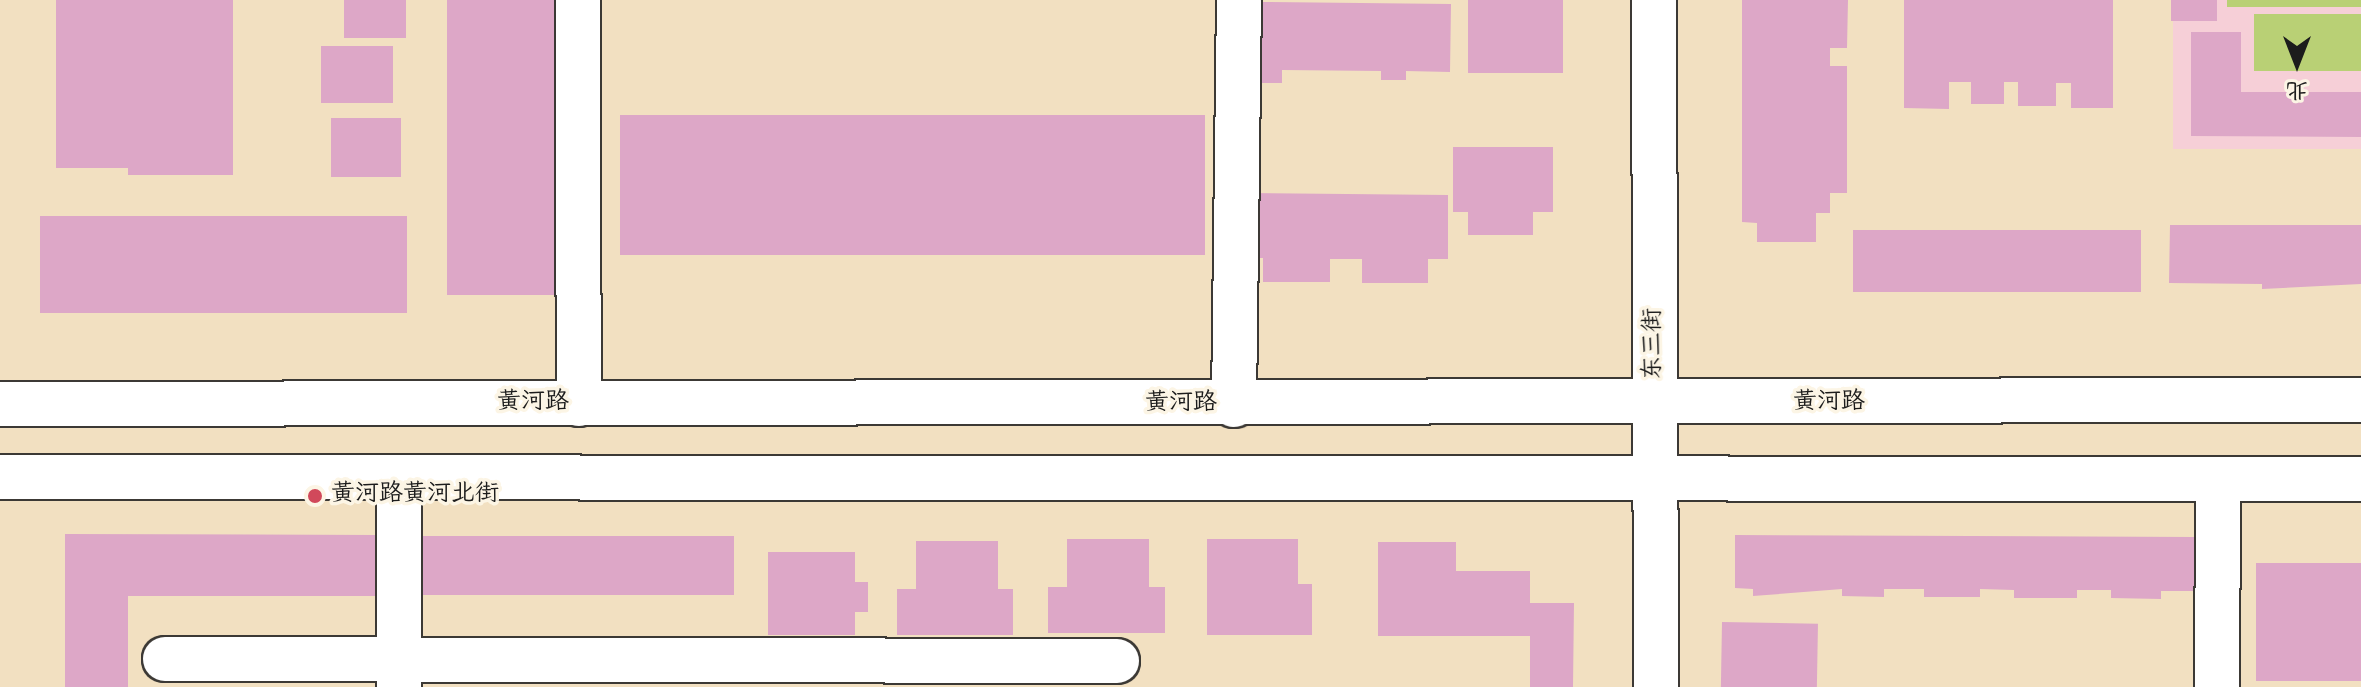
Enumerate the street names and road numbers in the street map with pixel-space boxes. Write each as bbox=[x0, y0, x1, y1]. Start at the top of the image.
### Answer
street label: 东三街 bbox=[1641, 308, 1669, 380]
street label: 黄河路 bbox=[497, 390, 569, 418]
street label: 黄河路 bbox=[1793, 390, 1865, 418]
street label: 黄河路 bbox=[1145, 391, 1217, 419]

